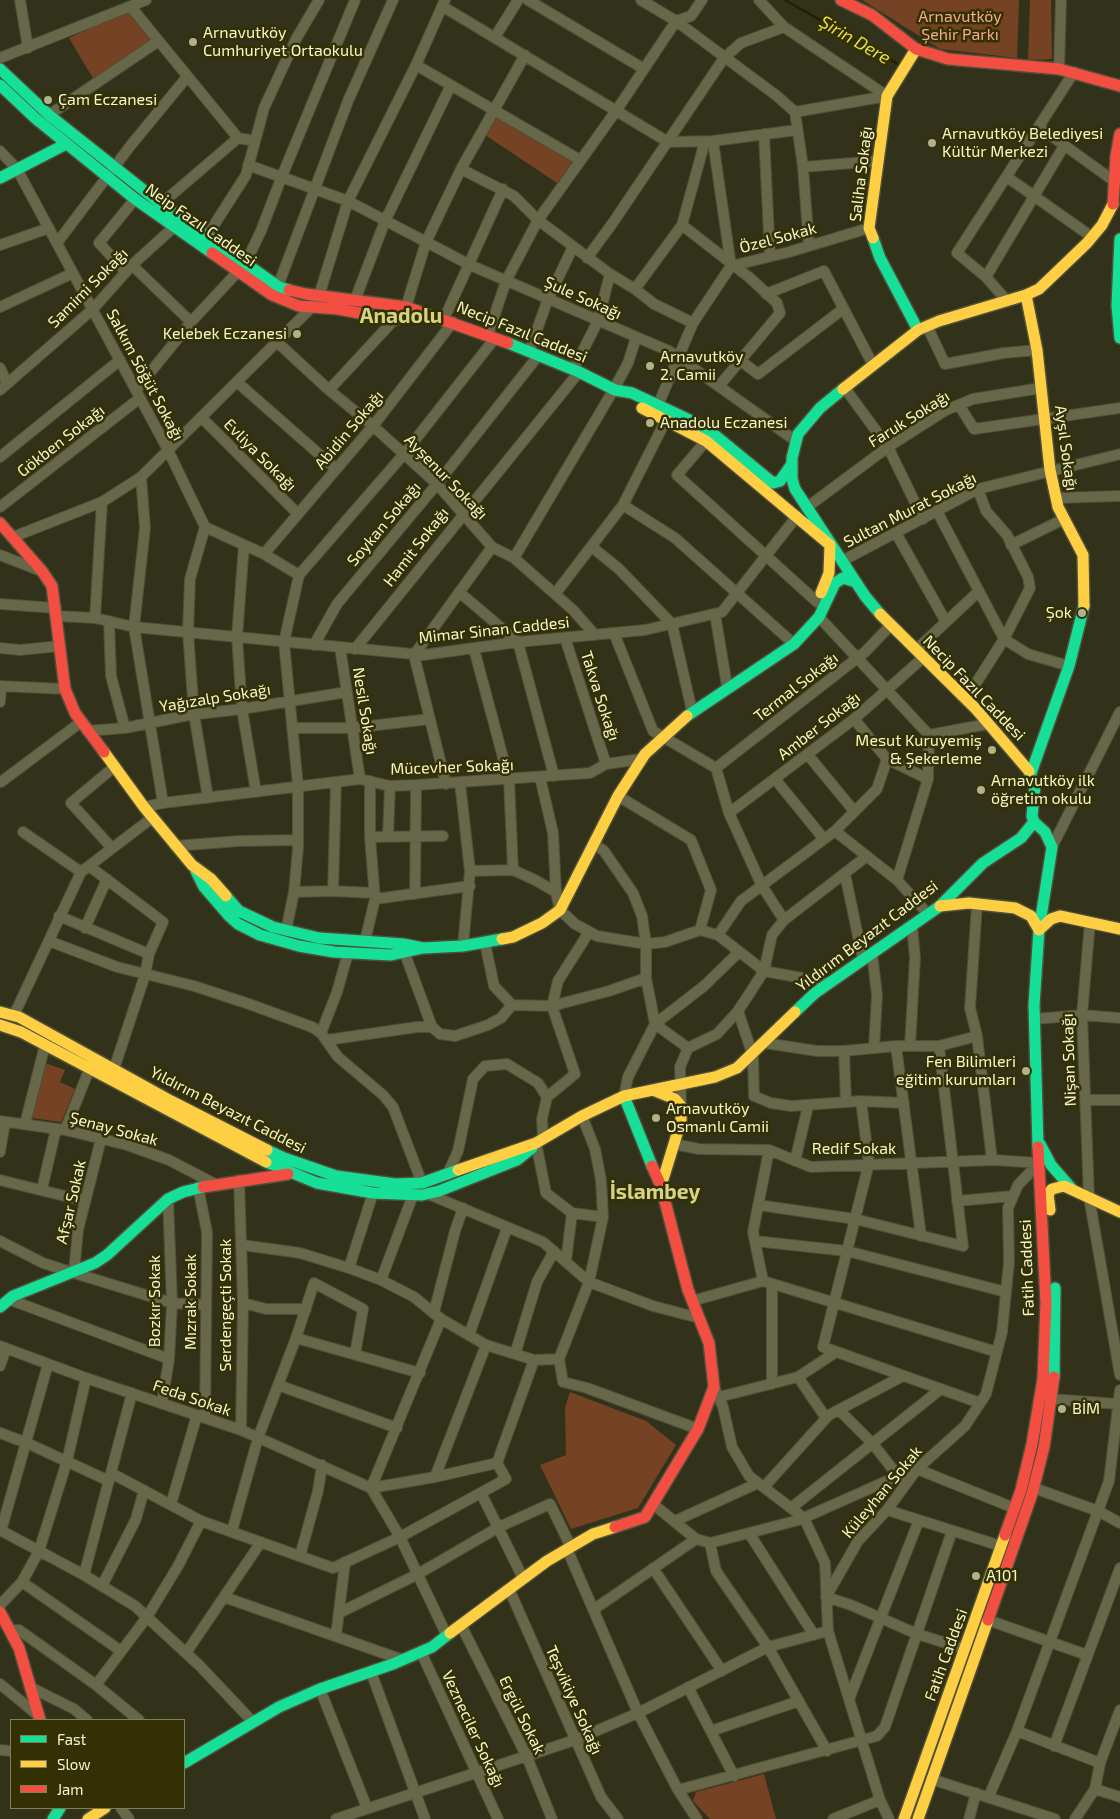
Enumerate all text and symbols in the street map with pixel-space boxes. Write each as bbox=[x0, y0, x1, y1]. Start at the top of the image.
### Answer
park label: Arnavutköy Şehir Parkı bbox=[918, 7, 1002, 45]
water label: Şirin Dere bbox=[815, 11, 895, 69]
place label: Arnavutköy Cumhuriyet Ortaokulu bbox=[203, 23, 363, 61]
marker: Arnavutköy Cumhuriyet Ortaokulu bbox=[187, 36, 199, 48]
place label: Çam Eczanesi bbox=[58, 90, 157, 110]
marker: Çam Eczanesi bbox=[42, 94, 54, 106]
place label: Arnavutköy Belediyesi Kültür Merkezi bbox=[942, 124, 1103, 162]
street label: Saliha Sokağı bbox=[846, 125, 876, 223]
marker: Arnavutköy Belediyesi Kültür Merkezi bbox=[926, 137, 938, 149]
street label: Neip Fazıl Caddesi bbox=[142, 180, 260, 270]
street label: Özel Sokak bbox=[737, 219, 819, 257]
street label: Samimi Sokağı bbox=[44, 244, 132, 332]
street label: Şule Sokağı bbox=[541, 272, 625, 324]
street label: Necip Fazıl Caddesi bbox=[454, 297, 590, 367]
district label: Anadolu bbox=[360, 303, 442, 329]
street label: Salkım Söğüt Sokağı bbox=[102, 306, 188, 444]
place label: Kelebek Eczanesi bbox=[163, 324, 287, 344]
marker: Kelebek Eczanesi bbox=[291, 328, 303, 340]
place label: Arnavutköy 2. Camii bbox=[660, 347, 744, 385]
marker: Arnavutköy 2. Camii bbox=[644, 360, 656, 372]
street label: Faruk Sokağı bbox=[865, 386, 953, 452]
street label: Abidin Sokağı bbox=[310, 387, 388, 473]
street label: Gökben Sokağı bbox=[13, 401, 109, 481]
street label: Ayşıl Sokağı bbox=[1050, 404, 1082, 492]
place label: Anadolu Eczanesi bbox=[660, 413, 787, 433]
street label: Evliya Sokağı bbox=[220, 415, 300, 495]
marker: Anadolu Eczanesi bbox=[644, 417, 656, 429]
street label: Ayşenur Sokağı bbox=[400, 430, 492, 524]
street label: Sultan Murat Sokağı bbox=[840, 468, 980, 552]
street label: Soykan Sokağı bbox=[343, 478, 425, 570]
street label: Hamit Sokağı bbox=[379, 504, 453, 590]
place label: Şok bbox=[1046, 603, 1072, 623]
marker: Şok bbox=[1076, 607, 1088, 619]
street label: Mimar Sinan Caddesi bbox=[418, 613, 570, 647]
street label: Necip Fazıl Caddesi bbox=[919, 631, 1029, 745]
street label: Termal Sokağı bbox=[750, 648, 842, 726]
street label: Takva Sokağı bbox=[576, 649, 624, 743]
street label: Nesil Sokağı bbox=[349, 666, 381, 756]
street label: Yağızalp Sokağı bbox=[158, 680, 272, 716]
street label: Amber Sokağı bbox=[774, 688, 864, 764]
place label: Mesut Kuruyemiş & Şekerleme bbox=[855, 731, 982, 769]
marker: Mesut Kuruyemiş & Şekerleme bbox=[986, 744, 998, 756]
street label: Mücevher Sokağı bbox=[390, 755, 514, 779]
place label: Arnavutköy ilk öğretim okulu bbox=[991, 771, 1095, 809]
marker: Arnavutköy ilk öğretim okulu bbox=[975, 784, 987, 796]
street label: Yıldırım Beyazıt Caddesi bbox=[792, 876, 942, 996]
street label: Nişan Sokağı bbox=[1058, 1013, 1080, 1107]
place label: Fen Bilimleri eğitim kurumları bbox=[896, 1052, 1016, 1090]
street label: Yıldırım Beyazıt Caddesi bbox=[147, 1062, 309, 1158]
marker: Fen Bilimleri eğitim kurumları bbox=[1020, 1065, 1032, 1077]
place label: Arnavutköy Osmanlı Camii bbox=[666, 1099, 769, 1137]
street label: Şenay Sokak bbox=[68, 1108, 160, 1150]
marker: Arnavutköy Osmanlı Camii bbox=[650, 1112, 662, 1124]
street label: Redif Sokak bbox=[812, 1139, 896, 1159]
street label: Afşar Sokak bbox=[52, 1158, 90, 1246]
district label: İslambey bbox=[610, 1179, 700, 1205]
street label: Fatih Caddesi bbox=[1016, 1219, 1038, 1317]
street label: Serdengeçti Sokak bbox=[216, 1239, 236, 1371]
street label: Mızrak Sokak bbox=[181, 1254, 201, 1350]
street label: Bozkır Sokak bbox=[145, 1255, 165, 1347]
street label: Feda Sokak bbox=[150, 1376, 234, 1420]
place label: BİM bbox=[1072, 1399, 1100, 1419]
marker: BİM bbox=[1056, 1403, 1068, 1415]
street label: Küleyhan Sokak bbox=[838, 1442, 926, 1542]
place label: A101 bbox=[986, 1566, 1018, 1586]
marker: A101 bbox=[970, 1570, 982, 1582]
street label: Fatih Caddesi bbox=[920, 1606, 972, 1704]
street label: Teşvikiye Sokağı bbox=[541, 1643, 607, 1757]
street label: Vezneciler Sokağı bbox=[438, 1667, 508, 1791]
street label: Ergül Sokak bbox=[495, 1673, 549, 1757]
legend bbox=[10, 1719, 185, 1809]
text: Fast bbox=[57, 1730, 86, 1748]
text: Slow bbox=[57, 1755, 91, 1773]
text: Jam bbox=[57, 1780, 83, 1798]

